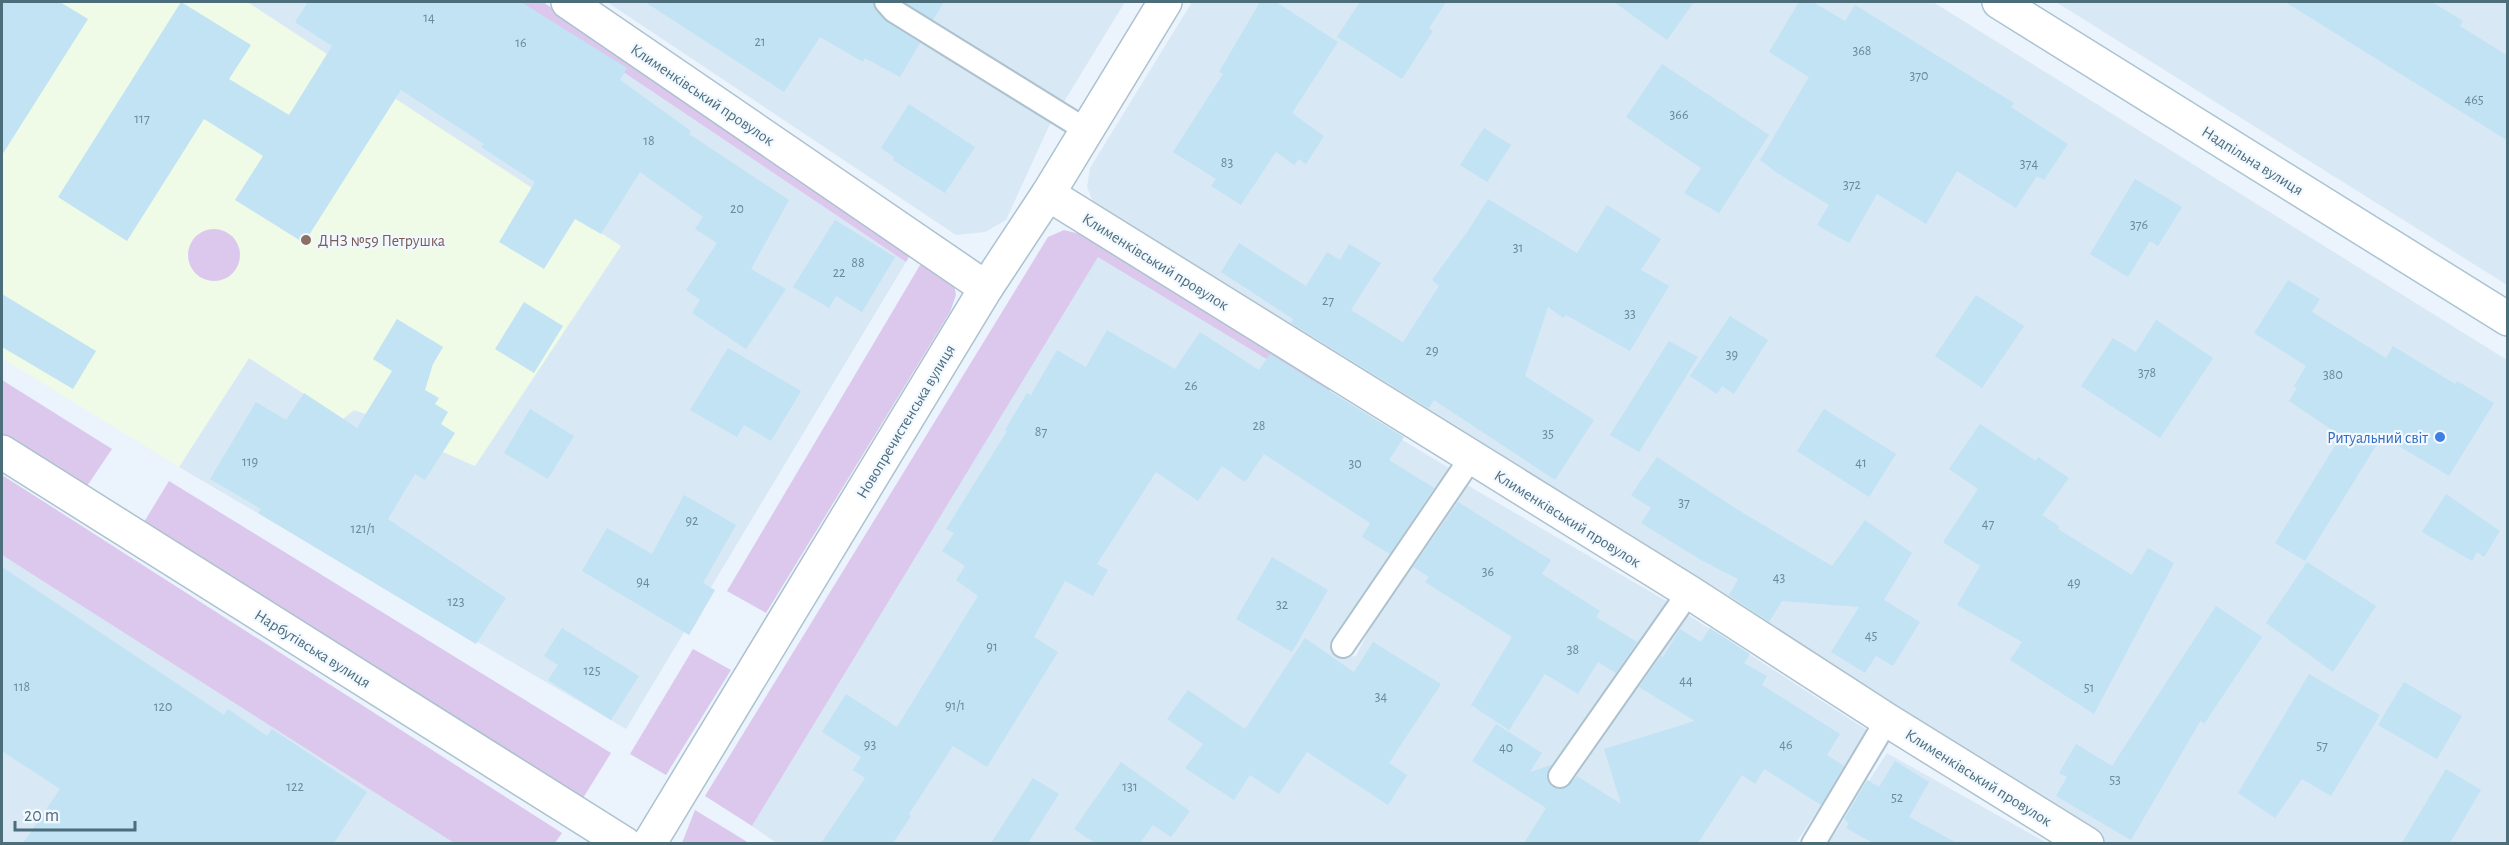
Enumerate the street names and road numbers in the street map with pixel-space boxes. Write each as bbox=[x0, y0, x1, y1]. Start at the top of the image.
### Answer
street label: Клименківський провулок bbox=[627, 41, 778, 150]
street label: Надпільна вулиця bbox=[2198, 123, 2306, 199]
street label: Клименківський провулок bbox=[1079, 210, 1232, 315]
street label: Новопречистенська вулиця bbox=[854, 342, 959, 502]
street label: Клименківський провулок bbox=[1491, 467, 1644, 572]
street label: Нарбутівська вулиця bbox=[251, 607, 373, 692]
street label: Клименківський провулок bbox=[1902, 726, 2055, 831]

